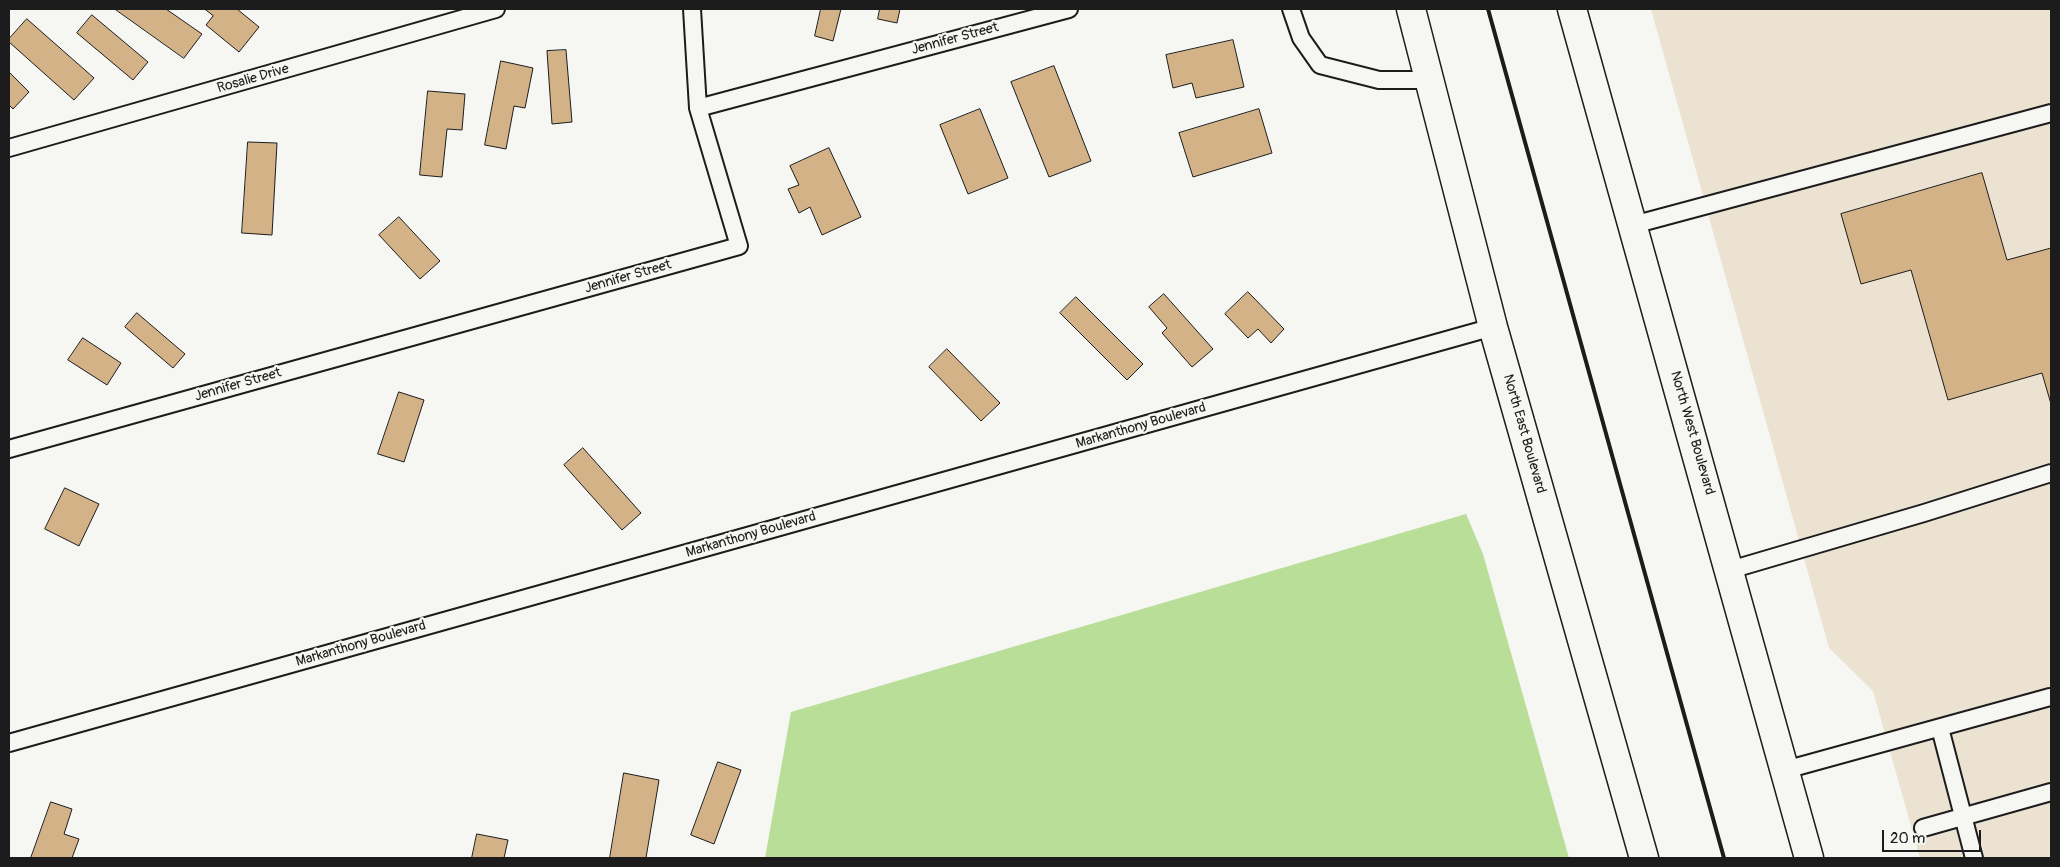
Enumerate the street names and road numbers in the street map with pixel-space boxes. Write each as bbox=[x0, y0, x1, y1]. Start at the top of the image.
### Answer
street label: Jennifer Street bbox=[910, 19, 1000, 59]
street label: Rosalie Drive bbox=[215, 61, 291, 97]
street label: Jennifer Street bbox=[583, 257, 673, 297]
street label: Jennifer Street bbox=[193, 365, 283, 405]
street label: North West Boulevard bbox=[1666, 369, 1718, 497]
street label: North East Boulevard bbox=[1499, 373, 1549, 495]
street label: Markanthony Boulevard bbox=[1074, 399, 1208, 453]
street label: Markanthony Boulevard bbox=[684, 508, 818, 562]
street label: Markanthony Boulevard bbox=[294, 617, 428, 671]

